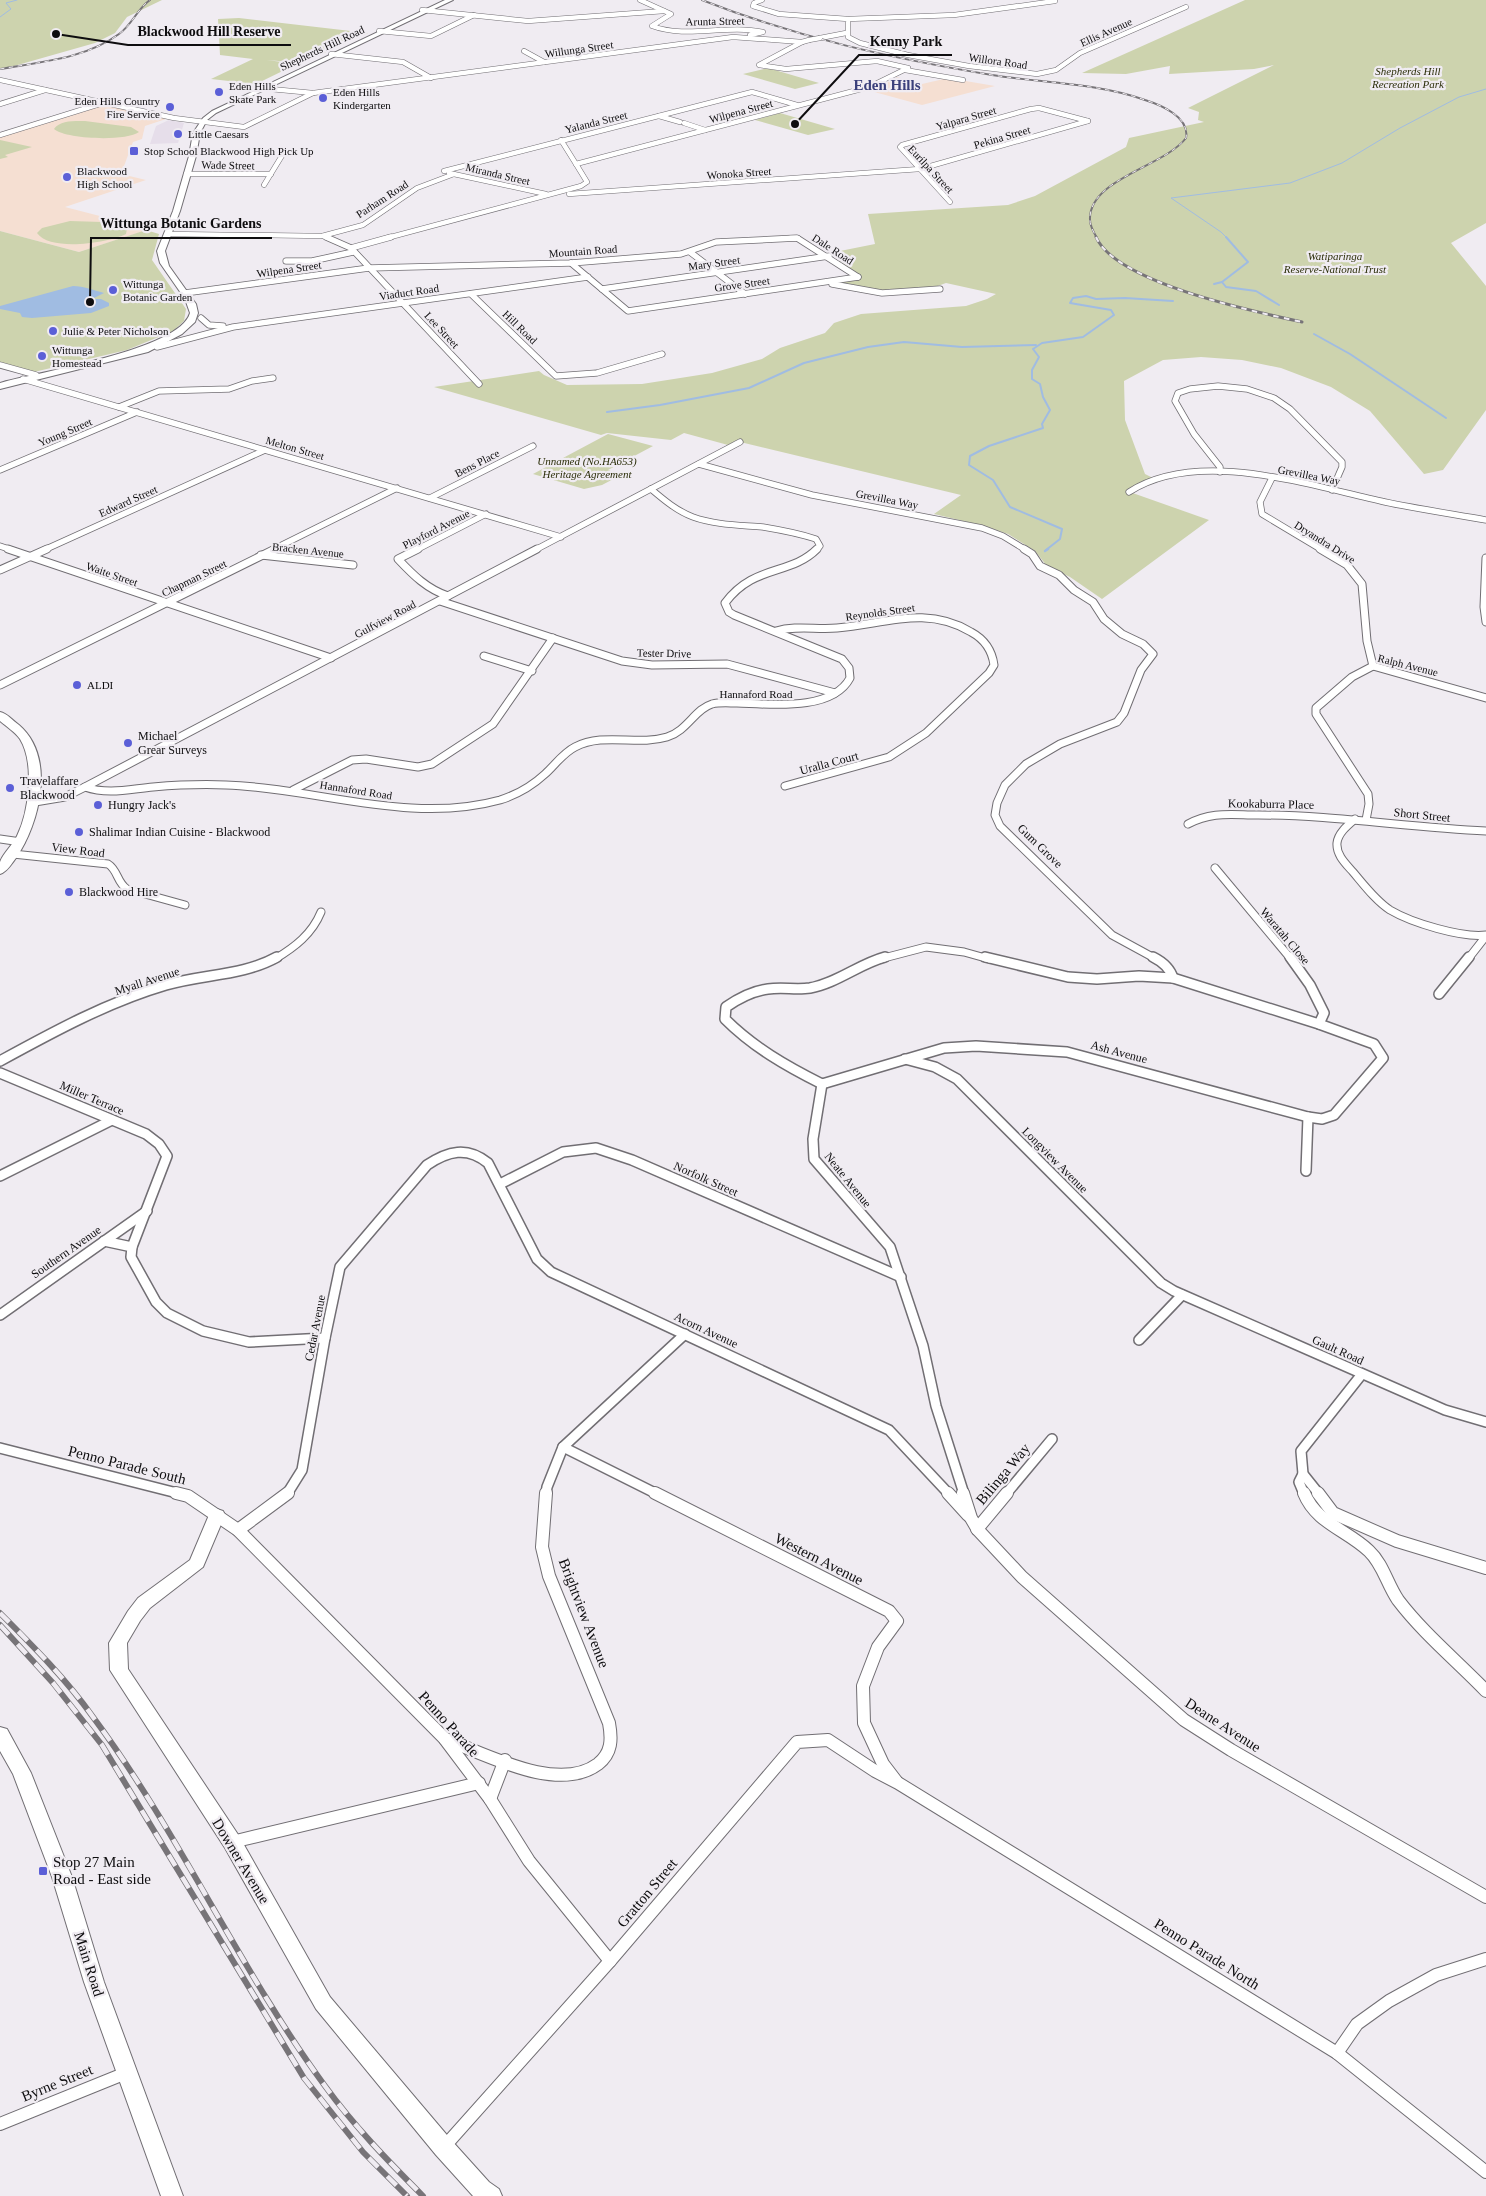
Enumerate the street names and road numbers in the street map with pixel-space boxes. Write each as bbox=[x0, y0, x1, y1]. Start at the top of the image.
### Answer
street label: Arunta Street bbox=[685, 14, 745, 28]
street label: Ellis Avenue bbox=[1078, 15, 1134, 49]
street label: Shepherds Hill Road bbox=[278, 23, 367, 73]
street label: Willunga Street bbox=[544, 38, 614, 60]
street label: Willora Road bbox=[968, 51, 1029, 71]
street label: Wilpena Street bbox=[708, 97, 774, 125]
street label: Yalpara Street bbox=[934, 104, 998, 132]
street label: Yalanda Street bbox=[564, 108, 628, 136]
street label: Pekina Street bbox=[972, 123, 1032, 151]
street label: Eurilpa Street bbox=[906, 143, 956, 195]
street label: Wade Street bbox=[201, 159, 255, 171]
street label: Miranda Street bbox=[465, 161, 531, 187]
street label: Wonoka Street bbox=[706, 165, 772, 181]
street label: Parham Road bbox=[354, 177, 411, 220]
street label: Dale Road bbox=[810, 231, 856, 267]
street label: Mountain Road bbox=[548, 243, 618, 259]
street label: Mary Street bbox=[687, 253, 741, 273]
street label: Wilpena Street bbox=[256, 259, 322, 279]
street label: Grove Street bbox=[713, 274, 771, 294]
street label: Viaduct Road bbox=[378, 282, 440, 302]
street label: Hill Road bbox=[500, 308, 540, 347]
street label: Lee Street bbox=[422, 309, 462, 351]
street label: Young Street bbox=[36, 415, 94, 449]
street label: Melton Street bbox=[264, 434, 326, 462]
street label: Bens Place bbox=[453, 447, 501, 479]
street label: Grevillea Way bbox=[1277, 463, 1342, 487]
street label: Edward Street bbox=[97, 483, 159, 519]
street label: Grevillea Way bbox=[855, 487, 920, 511]
street label: Playford Avenue bbox=[401, 507, 472, 551]
street label: Dryandra Drive bbox=[1292, 519, 1358, 566]
street label: Bracken Avenue bbox=[271, 540, 345, 560]
street label: Chapman Street bbox=[160, 557, 228, 599]
street label: Waite Street bbox=[85, 560, 139, 588]
street label: Gulfview Road bbox=[352, 598, 418, 640]
street label: Reynolds Street bbox=[845, 601, 915, 623]
street label: Tester Drive bbox=[637, 647, 691, 659]
street label: Ralph Avenue bbox=[1377, 652, 1440, 678]
street label: Hannaford Road bbox=[719, 688, 793, 700]
street label: Uralla Court bbox=[798, 748, 861, 778]
street label: Hannaford Road bbox=[319, 778, 393, 802]
street label: Kookaburra Place bbox=[1228, 796, 1314, 812]
street label: Short Street bbox=[1393, 805, 1452, 825]
street label: Gum Grove bbox=[1015, 821, 1065, 871]
street label: View Road bbox=[51, 840, 105, 860]
street label: Waratah Close bbox=[1257, 905, 1313, 967]
street label: Myall Avenue bbox=[113, 964, 181, 998]
street label: Ash Avenue bbox=[1089, 1038, 1149, 1066]
street label: Miller Terrace bbox=[58, 1078, 126, 1118]
street label: Longview Avenue bbox=[1019, 1124, 1091, 1196]
street label: Neate Avenue bbox=[822, 1150, 874, 1210]
street label: Norfolk Street bbox=[672, 1159, 741, 1200]
street label: Southern Avenue bbox=[28, 1223, 104, 1281]
street label: Cedar Avenue bbox=[302, 1294, 328, 1362]
street label: Acorn Avenue bbox=[672, 1309, 740, 1351]
street label: Gault Road bbox=[1310, 1332, 1366, 1368]
street label: Bilinga Way bbox=[973, 1440, 1033, 1508]
street label: Penno Parade South bbox=[66, 1443, 188, 1487]
street label: Western Avenue bbox=[772, 1530, 866, 1588]
street label: Brightview Avenue bbox=[556, 1556, 612, 1670]
street label: Penno Parade bbox=[416, 1688, 483, 1760]
street label: Deane Avenue bbox=[1182, 1695, 1264, 1756]
street label: Downer Avenue bbox=[209, 1815, 273, 1907]
street label: Gratton Street bbox=[614, 1855, 681, 1931]
street label: Penno Parade North bbox=[1152, 1915, 1263, 1993]
street label: Main Road bbox=[71, 1930, 107, 1999]
street label: Byrne Street bbox=[19, 2061, 96, 2105]

